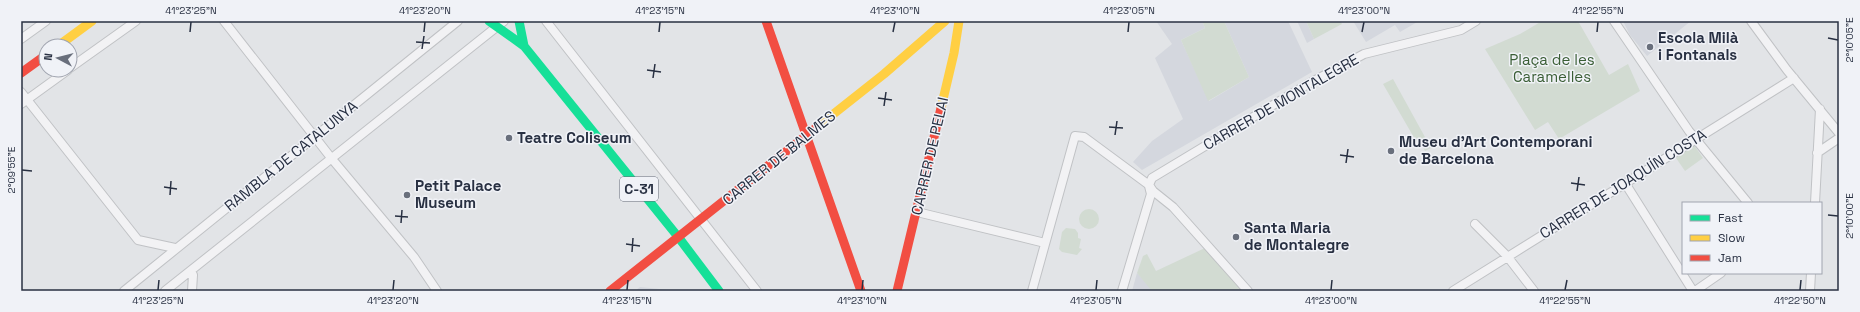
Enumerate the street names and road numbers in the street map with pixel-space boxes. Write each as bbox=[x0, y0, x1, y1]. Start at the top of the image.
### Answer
street label: CARRER DE MONTALEGRE bbox=[1200, 49, 1362, 154]
street label: CARRER DE PELAI bbox=[907, 95, 952, 217]
street label: RAMBLA DE CATALUNYA bbox=[220, 96, 361, 215]
street label: CARRER DE BALMES bbox=[718, 106, 839, 209]
street label: CARRER DE JOAQUÍN COSTA bbox=[1536, 124, 1710, 243]
road number: C-31 bbox=[620, 177, 658, 201]

